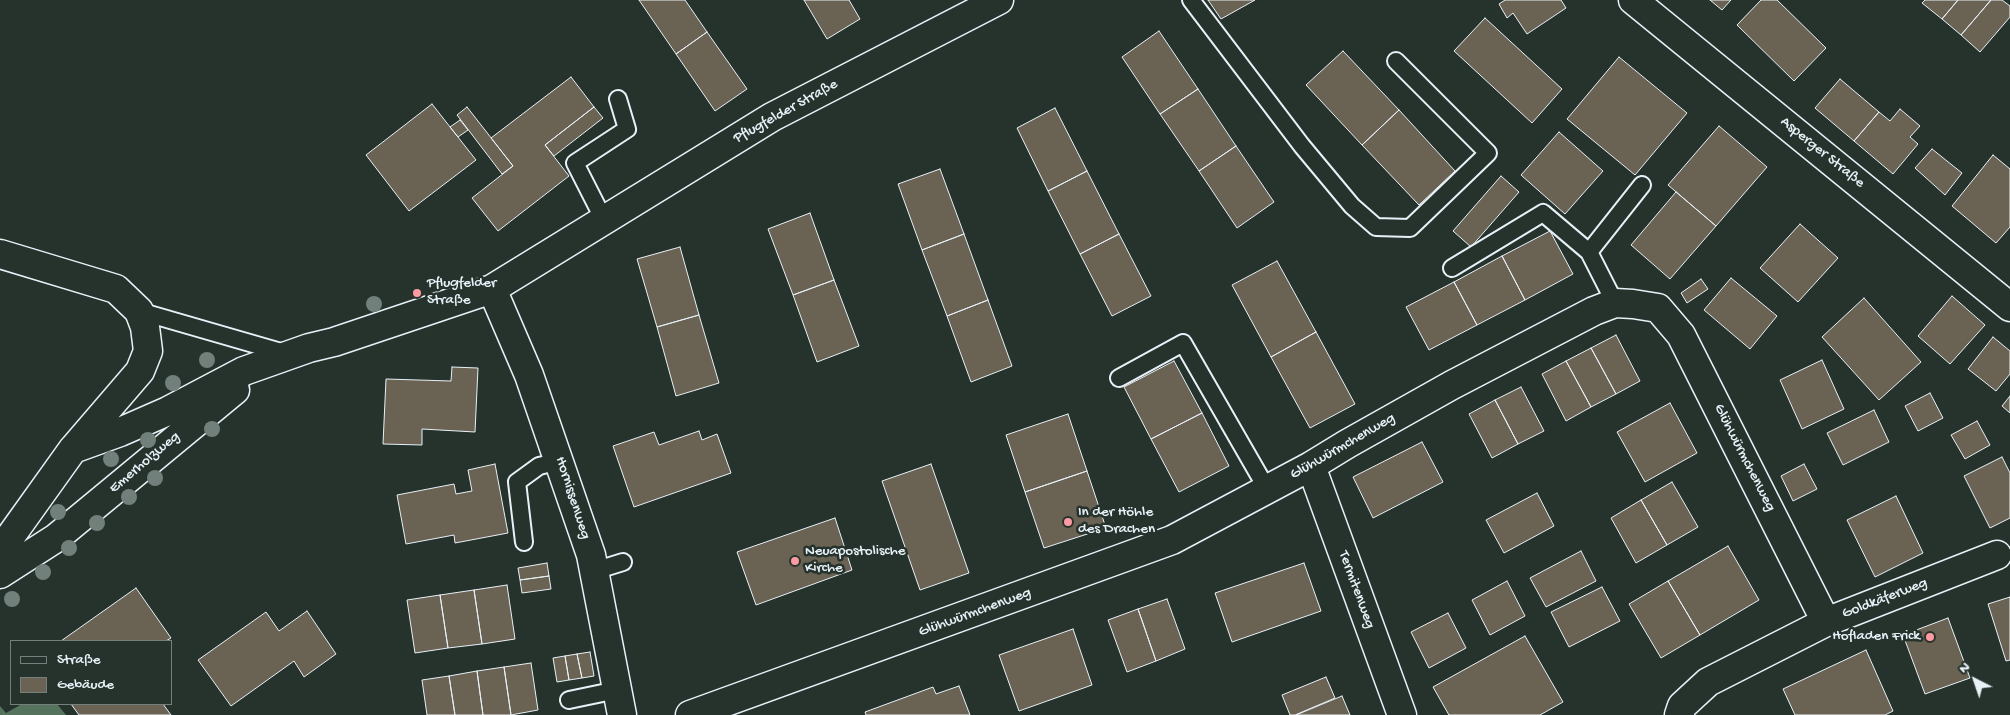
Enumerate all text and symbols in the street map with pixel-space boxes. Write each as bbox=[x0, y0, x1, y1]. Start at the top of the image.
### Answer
street label: Pflugfelder Straße bbox=[731, 76, 841, 148]
street label: Asperger Straße bbox=[1776, 113, 1868, 193]
place label: Pflugfelder Straße bbox=[427, 275, 496, 310]
marker: Pflugfelder Straße bbox=[411, 287, 423, 299]
street label: Glühwürmchenweg bbox=[1709, 401, 1779, 515]
street label: Glühwürmchenweg bbox=[1287, 410, 1399, 484]
street label: Emerholzweg bbox=[106, 428, 184, 498]
street label: Hornissenweg bbox=[550, 454, 594, 542]
place label: In der Höhle des Drachen bbox=[1078, 504, 1155, 539]
marker: In der Höhle des Drachen bbox=[1062, 516, 1074, 528]
place label: Neuapostolische Kirche bbox=[805, 543, 905, 578]
street label: Termitenweg bbox=[1334, 549, 1378, 631]
marker: Neuapostolische Kirche bbox=[789, 555, 801, 567]
street label: Goldkäferweg bbox=[1840, 574, 1930, 624]
street label: Glühwürmchenweg bbox=[916, 584, 1034, 642]
place label: Hofladen Frick bbox=[1832, 628, 1920, 646]
marker: Hofladen Frick bbox=[1924, 631, 1936, 643]
legend bbox=[10, 640, 172, 705]
text: Straße bbox=[57, 651, 101, 669]
north arrow bbox=[1950, 655, 2000, 705]
text: N bbox=[1956, 659, 1974, 678]
text: Gebäude bbox=[57, 676, 114, 694]

